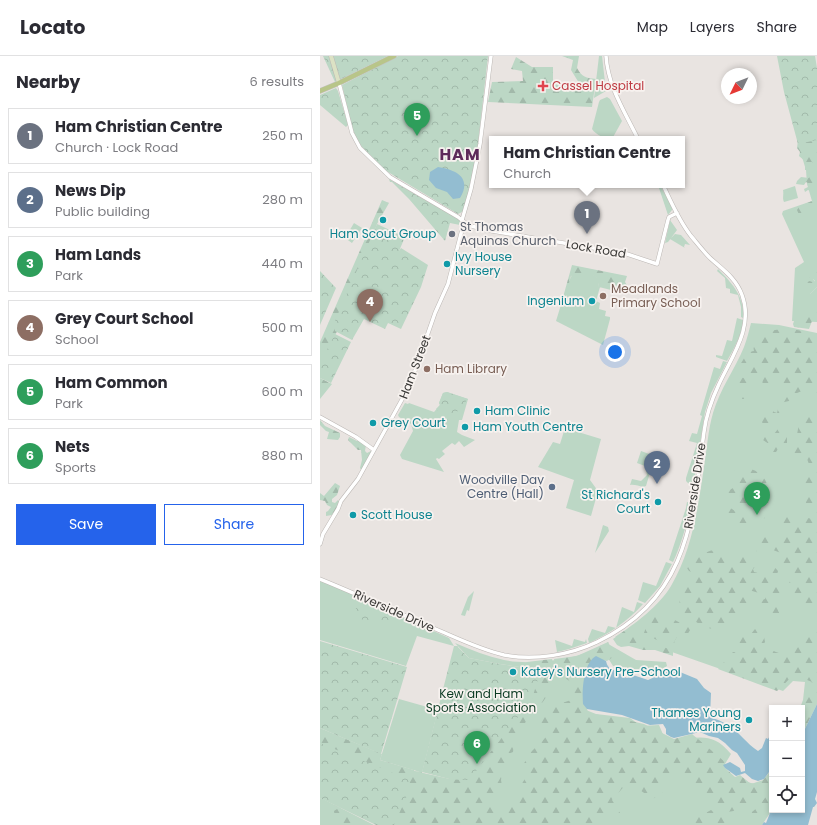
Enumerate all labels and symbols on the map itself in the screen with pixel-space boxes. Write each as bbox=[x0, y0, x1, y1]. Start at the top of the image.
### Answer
north arrow bbox=[721, 68, 757, 104]
place label: Cassel Hospital bbox=[552, 77, 644, 94]
marker: Cassel Hospital bbox=[537, 80, 549, 92]
pin: 5 bbox=[404, 103, 430, 136]
district label: HAM bbox=[439, 143, 481, 166]
pin: 1 bbox=[574, 201, 600, 234]
marker: Ham Scout Group bbox=[378, 215, 388, 225]
place label: St Thomas Aquinas Church bbox=[460, 218, 556, 249]
place label: Ham Scout Group bbox=[330, 225, 436, 242]
marker: St Thomas Aquinas Church bbox=[447, 229, 457, 239]
street label: Lock Road bbox=[565, 235, 627, 262]
place label: Ivy House Nursery bbox=[455, 248, 512, 279]
marker: Ivy House Nursery bbox=[442, 259, 452, 269]
place label: Meadlands Primary School bbox=[611, 280, 701, 311]
pin: 4 bbox=[357, 289, 383, 322]
marker: Meadlands Primary School bbox=[598, 291, 608, 301]
place label: Ingenium bbox=[527, 292, 584, 309]
marker: Ingenium bbox=[587, 296, 597, 306]
street label: Ham Street bbox=[395, 332, 434, 401]
your location bbox=[605, 342, 625, 362]
place label: Ham Library bbox=[435, 360, 507, 377]
marker: Ham Library bbox=[422, 364, 432, 374]
place label: Ham Clinic bbox=[485, 402, 550, 419]
marker: Ham Clinic bbox=[472, 406, 482, 416]
place label: Grey Court bbox=[381, 414, 446, 431]
marker: Grey Court bbox=[368, 418, 378, 428]
place label: Ham Youth Centre bbox=[473, 418, 583, 435]
marker: Ham Youth Centre bbox=[460, 422, 470, 432]
street label: Riverside Drive bbox=[679, 442, 710, 530]
pin: 2 bbox=[644, 451, 670, 484]
place label: Woodville Day Centre (Hall) bbox=[459, 471, 544, 502]
marker: Woodville Day Centre (Hall) bbox=[547, 482, 557, 492]
pin: 3 bbox=[744, 482, 770, 515]
place label: St Richard's Court bbox=[581, 486, 650, 517]
marker: St Richard's Court bbox=[653, 497, 663, 507]
place label: Scott House bbox=[361, 506, 432, 523]
marker: Scott House bbox=[348, 510, 358, 520]
street label: Riverside Drive bbox=[351, 585, 437, 636]
place label: Katey's Nursery Pre-School bbox=[521, 663, 681, 680]
marker: Katey's Nursery Pre-School bbox=[508, 667, 518, 677]
park label: Kew and Ham Sports Association bbox=[426, 685, 536, 716]
place label: Thames Young Mariners bbox=[651, 704, 741, 735]
marker: Thames Young Mariners bbox=[744, 715, 754, 725]
pin: 6 bbox=[464, 731, 490, 764]

